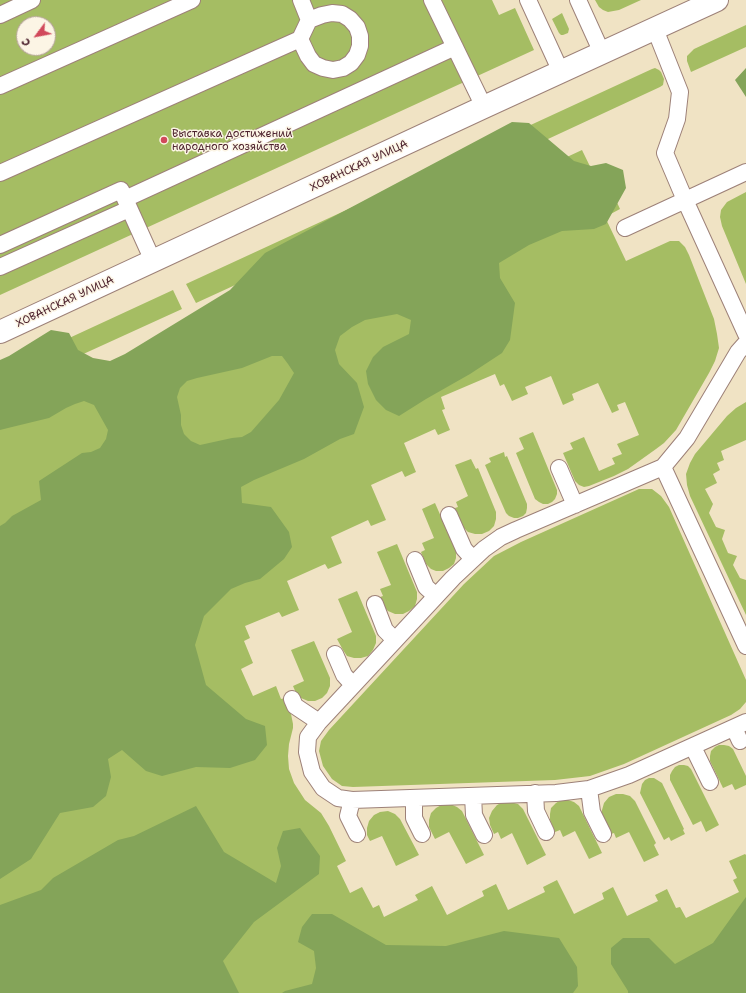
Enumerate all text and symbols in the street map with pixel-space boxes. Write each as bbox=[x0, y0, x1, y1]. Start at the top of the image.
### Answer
north arrow bbox=[16, 16, 56, 56]
text: С bbox=[18, 35, 34, 49]
place label: Выставка достижений народного хозяйства bbox=[172, 127, 292, 153]
marker: Выставка достижений народного хозяйства bbox=[159, 135, 169, 145]
street label: ХОВАНСКАЯ УЛИЦА bbox=[308, 137, 410, 195]
street label: ХОВАНСКАЯ УЛИЦА bbox=[14, 273, 116, 331]

